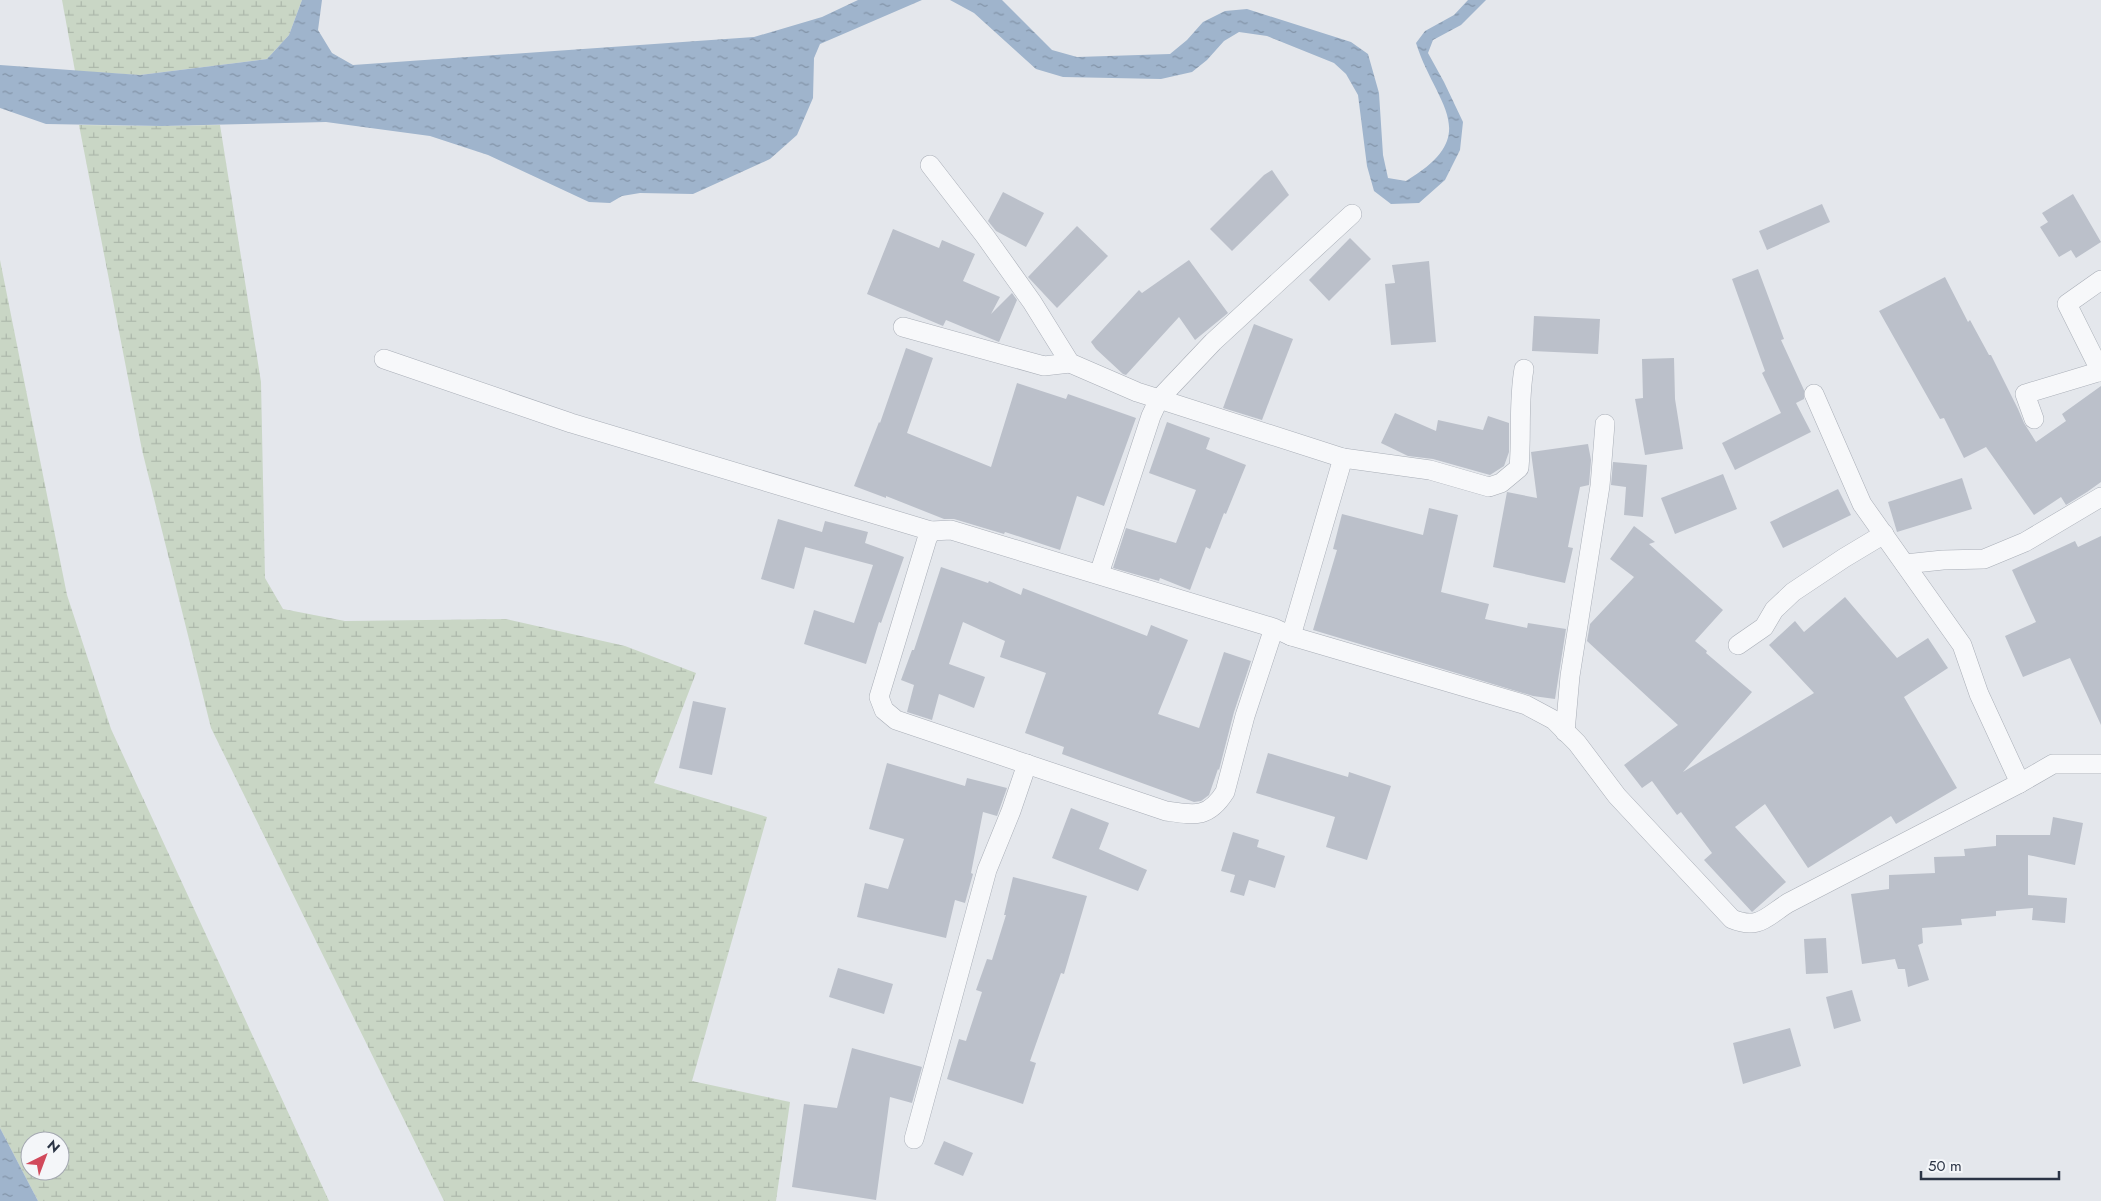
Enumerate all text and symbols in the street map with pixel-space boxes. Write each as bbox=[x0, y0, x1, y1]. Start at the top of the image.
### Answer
north arrow bbox=[20, 1131, 70, 1181]
text: N bbox=[43, 1135, 65, 1157]
scale bar bbox=[1921, 1148, 2058, 1180]
text: 50 m bbox=[1928, 1155, 1962, 1177]

